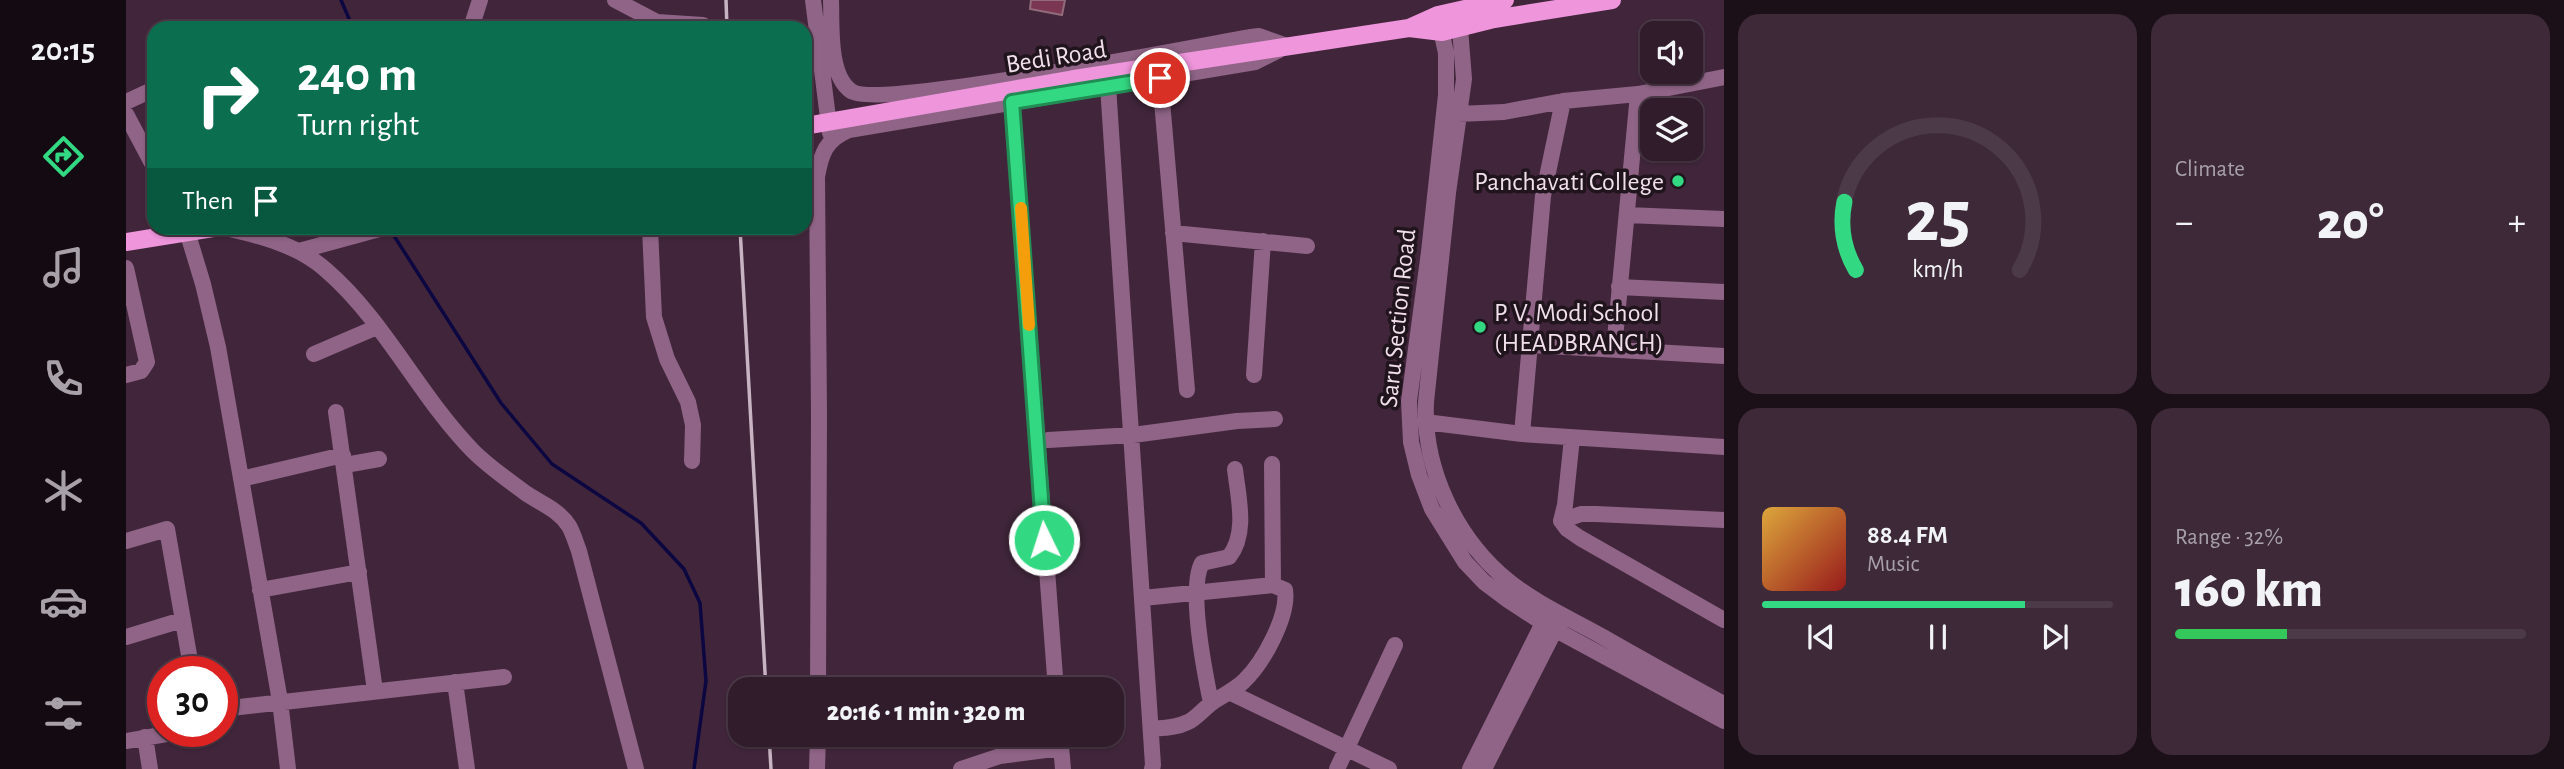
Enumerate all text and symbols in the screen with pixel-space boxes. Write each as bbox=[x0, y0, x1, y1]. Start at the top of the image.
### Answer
map controls bbox=[1640, 21, 1703, 161]
button: sound bbox=[1640, 21, 1703, 84]
text: 20:15 bbox=[31, 34, 95, 66]
street label: Bedi Road bbox=[1004, 36, 1108, 78]
pin bbox=[1130, 48, 1190, 108]
icon: right bbox=[182, 49, 273, 140]
text: 240 m bbox=[297, 51, 417, 100]
icon: arrive bbox=[1141, 59, 1179, 97]
button: layers bbox=[1640, 98, 1703, 161]
text: Turn right bbox=[297, 109, 419, 141]
icon: directions bbox=[39, 132, 88, 181]
text: Climate bbox=[2175, 158, 2245, 181]
place label: Panchavati College bbox=[1474, 169, 1664, 195]
marker: Panchavati College bbox=[1670, 173, 1686, 189]
icon: arrive bbox=[247, 182, 285, 220]
text: 25 bbox=[1905, 182, 1970, 255]
text: Then bbox=[182, 188, 233, 214]
text: 20° bbox=[2317, 196, 2384, 248]
text: − bbox=[2175, 204, 2193, 242]
text: + bbox=[2508, 204, 2526, 242]
street label: Saru Section Road bbox=[1376, 227, 1420, 409]
icon: music bbox=[39, 243, 88, 292]
text: km/h bbox=[1912, 257, 1963, 282]
place label: P. V. Modi School (HEADBRANCH) bbox=[1494, 300, 1664, 356]
marker: P. V. Modi School (HEADBRANCH) bbox=[1472, 319, 1488, 335]
icon: phone bbox=[39, 354, 88, 403]
icon: climate bbox=[39, 466, 88, 515]
position arrow bbox=[1007, 503, 1081, 577]
text: 88.4 FM bbox=[1867, 522, 1948, 548]
text: Range · 32% bbox=[2175, 526, 2283, 549]
text: Music bbox=[1867, 553, 1919, 576]
text: 160 km bbox=[2175, 564, 2323, 616]
icon: car bbox=[39, 577, 88, 626]
icon: previous bbox=[1802, 618, 1840, 656]
icon: pause bbox=[1919, 618, 1957, 656]
icon: next bbox=[2036, 618, 2074, 656]
speed limit sign: 30 bbox=[147, 656, 238, 747]
icon: filters bbox=[39, 689, 88, 738]
text: 20:16 · 1 min · 320 m bbox=[827, 699, 1025, 725]

